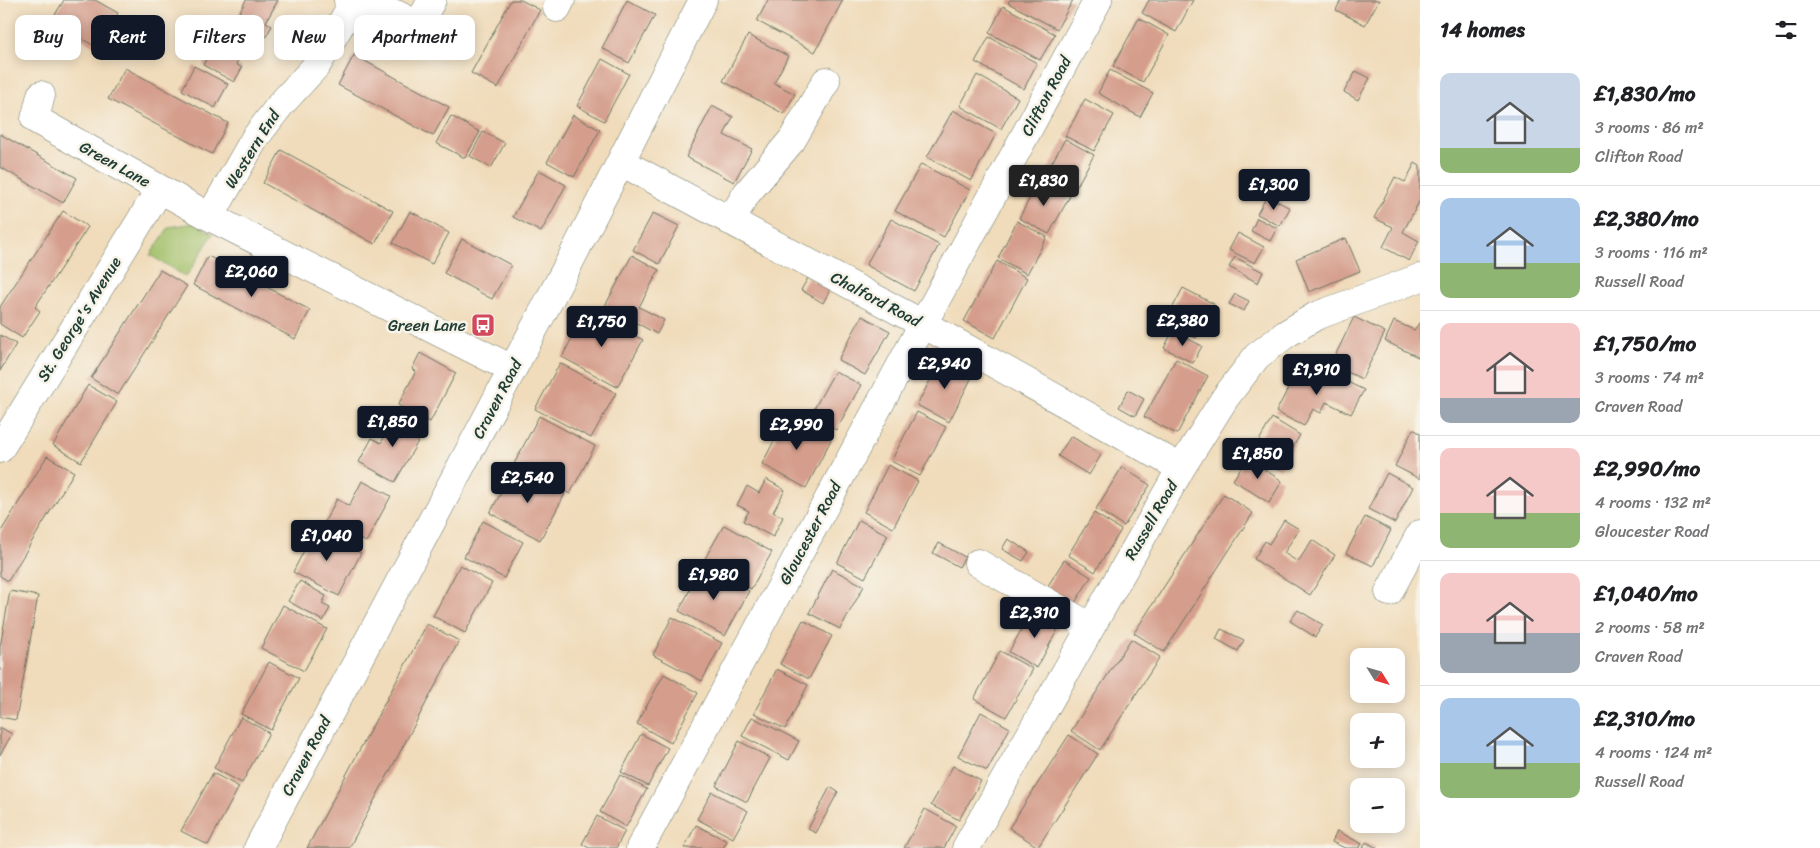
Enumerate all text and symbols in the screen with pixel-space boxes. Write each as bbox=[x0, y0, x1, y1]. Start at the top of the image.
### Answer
text: 14 homes bbox=[1440, 11, 1525, 49]
chip: Buy bbox=[15, 15, 81, 60]
chip: Rent bbox=[91, 15, 165, 60]
chip: Filters bbox=[175, 15, 264, 60]
chip: New bbox=[274, 15, 344, 60]
chip: Apartment bbox=[354, 15, 475, 60]
icon: filters bbox=[1772, 16, 1800, 44]
street label: Clifton Road bbox=[1013, 49, 1080, 141]
text: £1,830/mo bbox=[1595, 75, 1695, 113]
icon: home bbox=[1480, 93, 1540, 153]
street label: Western End bbox=[216, 102, 289, 194]
text: 3 rooms · 86 m² bbox=[1595, 113, 1704, 142]
street label: Green Lane bbox=[74, 132, 156, 196]
text: Clifton Road bbox=[1595, 142, 1682, 171]
pin: £1,830 bbox=[1003, 164, 1085, 207]
text: £1,830 bbox=[1020, 166, 1068, 195]
pin: £1,300 bbox=[1233, 168, 1315, 211]
text: £1,300 bbox=[1250, 170, 1298, 199]
text: £2,380/mo bbox=[1595, 200, 1699, 238]
icon: home bbox=[1480, 218, 1540, 278]
text: 3 rooms · 116 m² bbox=[1595, 238, 1708, 267]
street label: St. George's Avenue bbox=[29, 250, 129, 387]
pin: £2,060 bbox=[211, 256, 293, 298]
text: £2,060 bbox=[226, 257, 278, 286]
street label: Chalford Road bbox=[825, 263, 928, 336]
text: Russell Road bbox=[1595, 267, 1684, 296]
pin: £2,380 bbox=[1142, 304, 1224, 347]
pin: £1,750 bbox=[561, 306, 643, 348]
text: £2,380 bbox=[1158, 306, 1208, 335]
text: £1,750 bbox=[578, 307, 626, 336]
place label: Green Lane bbox=[388, 311, 466, 340]
bus stop icon: Green Lane bbox=[470, 312, 496, 338]
text: £1,750/mo bbox=[1595, 325, 1696, 363]
icon: home bbox=[1480, 343, 1540, 403]
pin: £2,940 bbox=[904, 348, 986, 390]
text: £2,940 bbox=[919, 349, 971, 378]
street label: Craven Road bbox=[464, 352, 531, 444]
pin: £1,910 bbox=[1276, 354, 1358, 396]
text: £1,910 bbox=[1294, 355, 1340, 384]
text: 3 rooms · 74 m² bbox=[1595, 363, 1704, 392]
text: Craven Road bbox=[1595, 392, 1682, 421]
pin: £1,850 bbox=[352, 406, 434, 448]
text: £1,850 bbox=[368, 407, 418, 436]
pin: £2,990 bbox=[756, 408, 838, 451]
text: £2,990 bbox=[771, 410, 823, 439]
pin: £1,850 bbox=[1217, 438, 1299, 480]
text: £1,850 bbox=[1233, 439, 1283, 468]
text: £2,990/mo bbox=[1595, 450, 1700, 488]
pin: £2,540 bbox=[487, 462, 569, 504]
text: £2,540 bbox=[502, 463, 554, 492]
icon: home bbox=[1480, 468, 1540, 528]
street label: Russell Road bbox=[1116, 473, 1186, 566]
street label: Gloucester Road bbox=[770, 475, 850, 590]
text: 4 rooms · 132 m² bbox=[1595, 488, 1711, 517]
text: Gloucester Road bbox=[1595, 517, 1709, 546]
pin: £1,040 bbox=[286, 520, 368, 562]
text: £1,040 bbox=[302, 521, 352, 550]
pin: £1,980 bbox=[673, 558, 755, 601]
text: £1,980 bbox=[689, 560, 739, 589]
text: £1,040/mo bbox=[1595, 575, 1698, 613]
icon: home bbox=[1480, 593, 1540, 653]
pin: £2,310 bbox=[994, 596, 1076, 639]
text: £2,310 bbox=[1011, 598, 1059, 627]
text: 2 rooms · 58 m² bbox=[1595, 613, 1705, 642]
text: Craven Road bbox=[1595, 642, 1682, 671]
north arrow bbox=[1350, 648, 1405, 702]
map controls bbox=[1350, 648, 1405, 833]
text: £2,310/mo bbox=[1595, 700, 1695, 738]
street label: Craven Road bbox=[273, 709, 340, 801]
button: + bbox=[1350, 713, 1405, 768]
icon: home bbox=[1480, 718, 1540, 778]
text: 4 rooms · 124 m² bbox=[1595, 738, 1712, 767]
text: Russell Road bbox=[1595, 767, 1684, 796]
button: − bbox=[1350, 778, 1405, 833]

